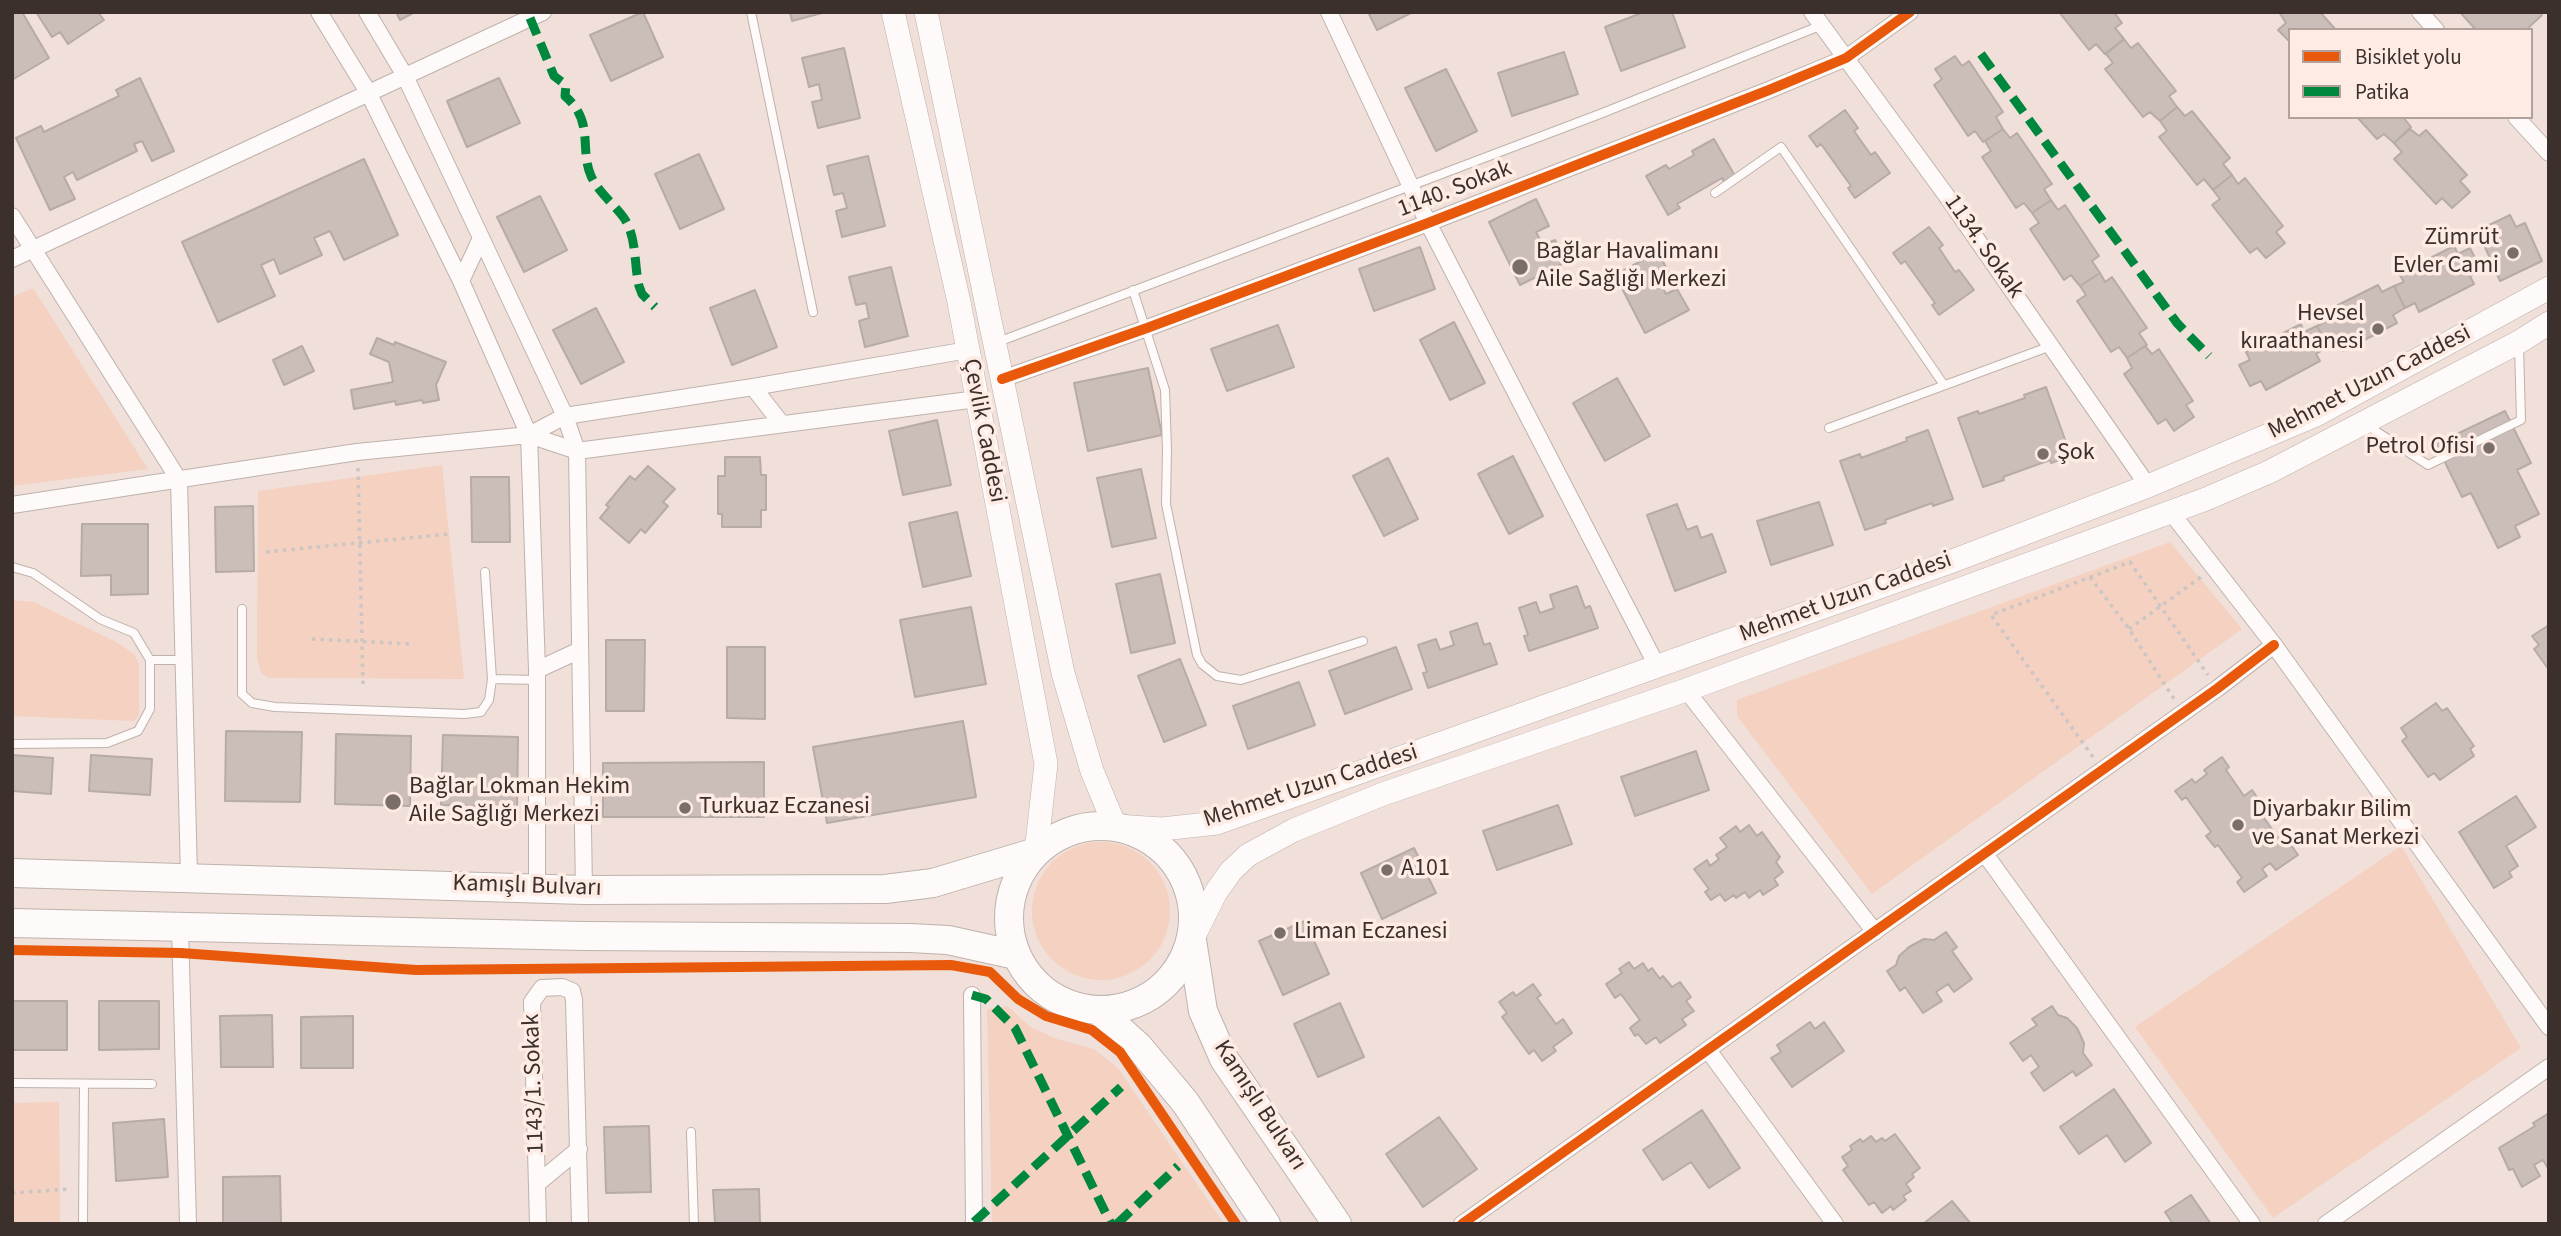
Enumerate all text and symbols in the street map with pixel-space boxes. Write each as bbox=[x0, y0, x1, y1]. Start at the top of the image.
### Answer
legend bbox=[2288, 28, 2533, 119]
text: Bisiklet yolu bbox=[2355, 42, 2462, 72]
text: Patika bbox=[2355, 77, 2409, 107]
street label: 1140. Sokak bbox=[1394, 155, 1516, 225]
street label: 1134. Sokak bbox=[1937, 190, 2029, 304]
place label: Zümrüt Evler Cami bbox=[2393, 225, 2499, 281]
place label: Bağlar Havalimanı Aile Sağlığı Merkezi bbox=[1536, 239, 1727, 295]
marker: Zümrüt Evler Cami bbox=[2505, 245, 2521, 261]
marker: Bağlar Havalimanı Aile Sağlığı Merkezi bbox=[1510, 257, 1530, 277]
place label: Hevsel kıraathanesi bbox=[2240, 301, 2364, 357]
street label: Mehmet Uzun Caddesi bbox=[2264, 319, 2476, 447]
marker: Hevsel kıraathanesi bbox=[2370, 321, 2386, 337]
street label: Çevlik Caddesi bbox=[955, 357, 1011, 505]
place label: Petrol Ofisi bbox=[2365, 434, 2475, 462]
place label: Şok bbox=[2057, 440, 2095, 468]
marker: Petrol Ofisi bbox=[2481, 440, 2497, 456]
marker: Şok bbox=[2035, 446, 2051, 462]
street label: Mehmet Uzun Caddesi bbox=[1736, 546, 1956, 650]
street label: Mehmet Uzun Caddesi bbox=[1200, 739, 1422, 835]
place label: Bağlar Lokman Hekim Aile Sağlığı Merkezi bbox=[409, 774, 630, 830]
marker: Bağlar Lokman Hekim Aile Sağlığı Merkezi bbox=[383, 792, 403, 812]
place label: Turkuaz Eczanesi bbox=[699, 794, 870, 822]
place label: Diyarbakır Bilim ve Sanat Merkezi bbox=[2252, 797, 2420, 853]
marker: Turkuaz Eczanesi bbox=[677, 800, 693, 816]
marker: Diyarbakır Bilim ve Sanat Merkezi bbox=[2230, 817, 2246, 833]
place label: A101 bbox=[1401, 856, 1450, 884]
marker: A101 bbox=[1379, 862, 1395, 878]
street label: Kamışlı Bulvarı bbox=[452, 870, 602, 904]
place label: Liman Eczanesi bbox=[1294, 919, 1448, 947]
marker: Liman Eczanesi bbox=[1272, 925, 1288, 941]
street label: 1143/1. Sokak bbox=[518, 1013, 552, 1155]
street label: Kamışlı Bulvarı bbox=[1206, 1036, 1312, 1176]

